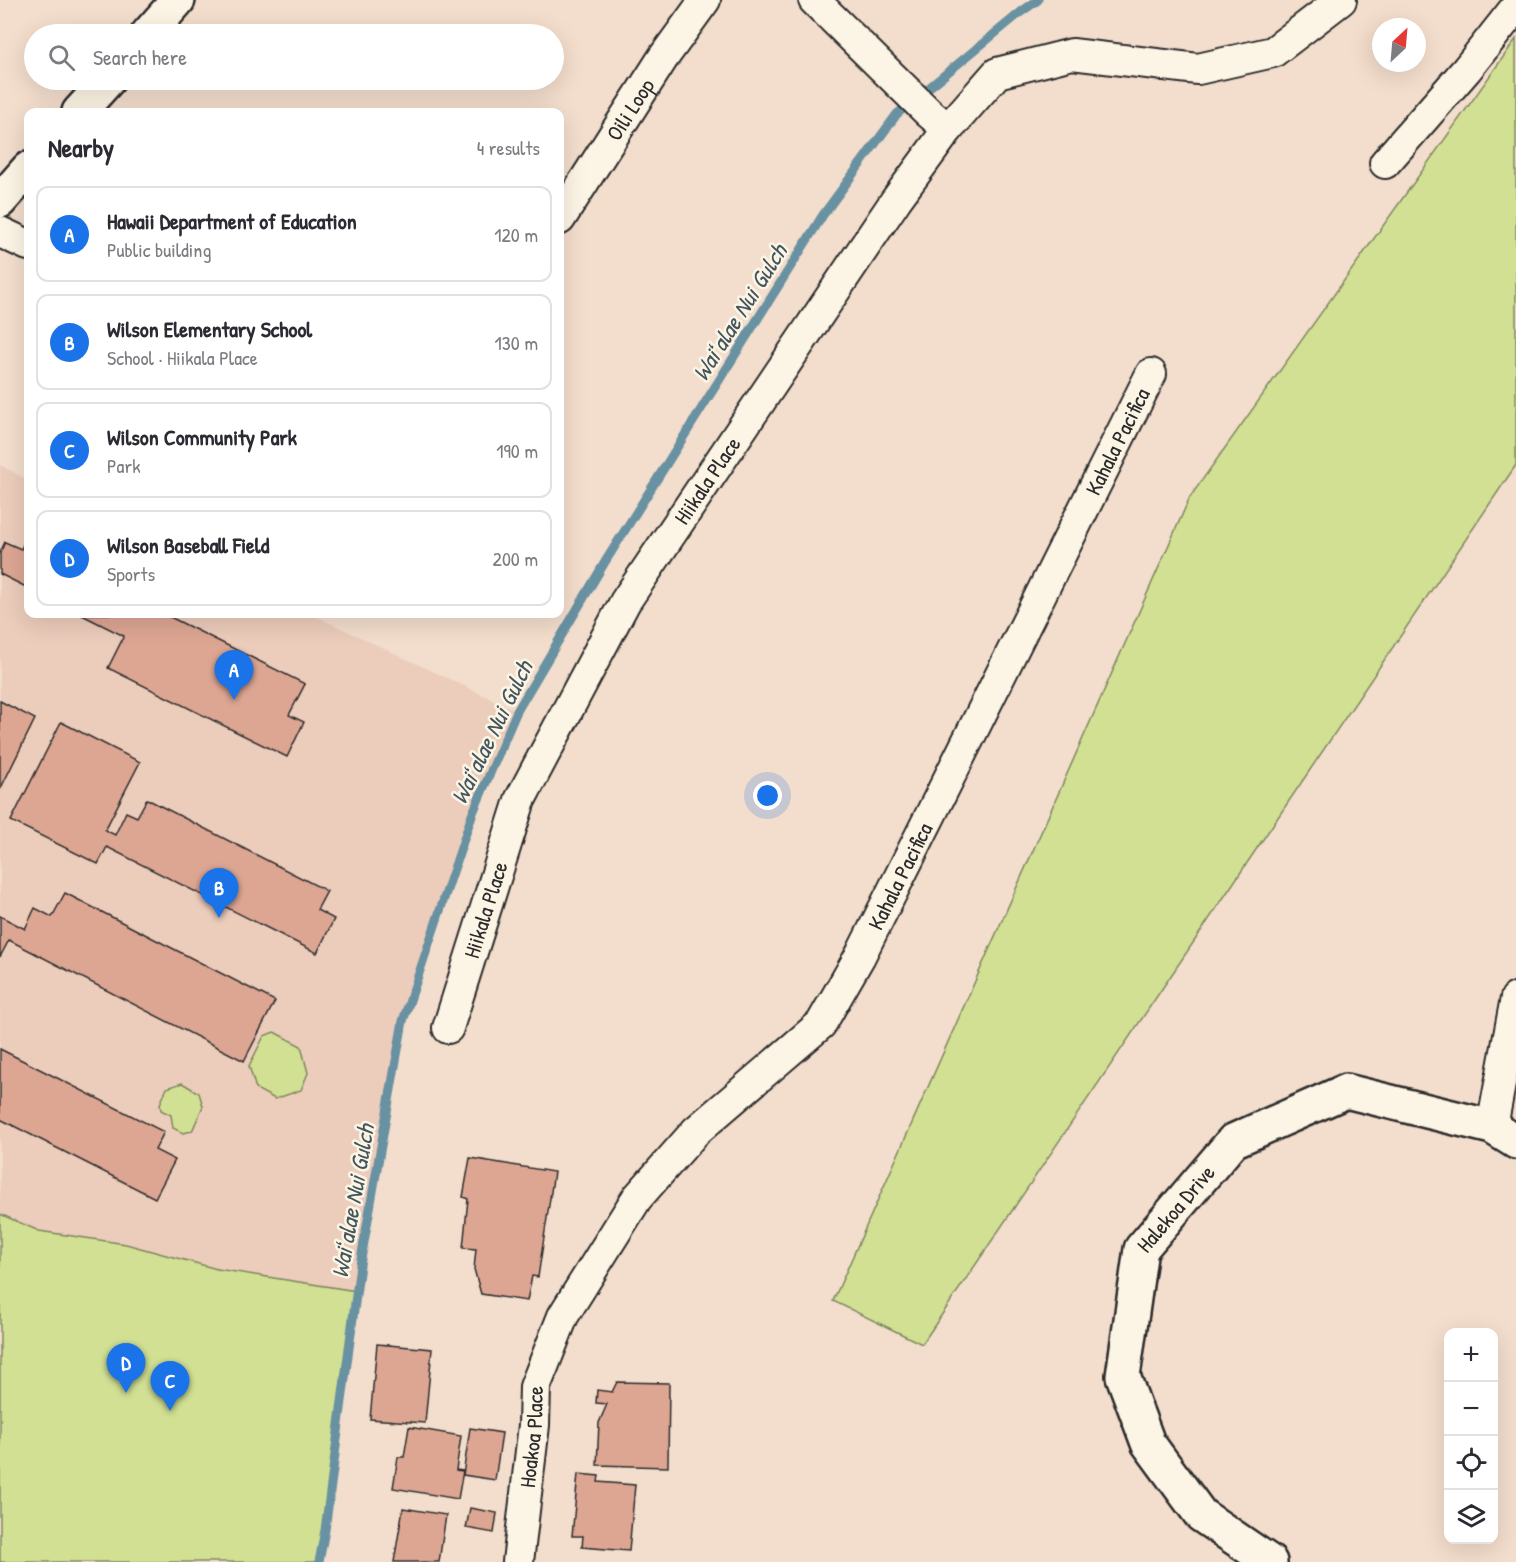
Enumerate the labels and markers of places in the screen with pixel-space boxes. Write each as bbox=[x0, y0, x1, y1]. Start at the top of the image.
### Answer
pin: A bbox=[214, 650, 254, 700]
pin: B bbox=[200, 868, 238, 918]
pin: D bbox=[106, 1344, 146, 1393]
pin: C bbox=[150, 1362, 190, 1411]

